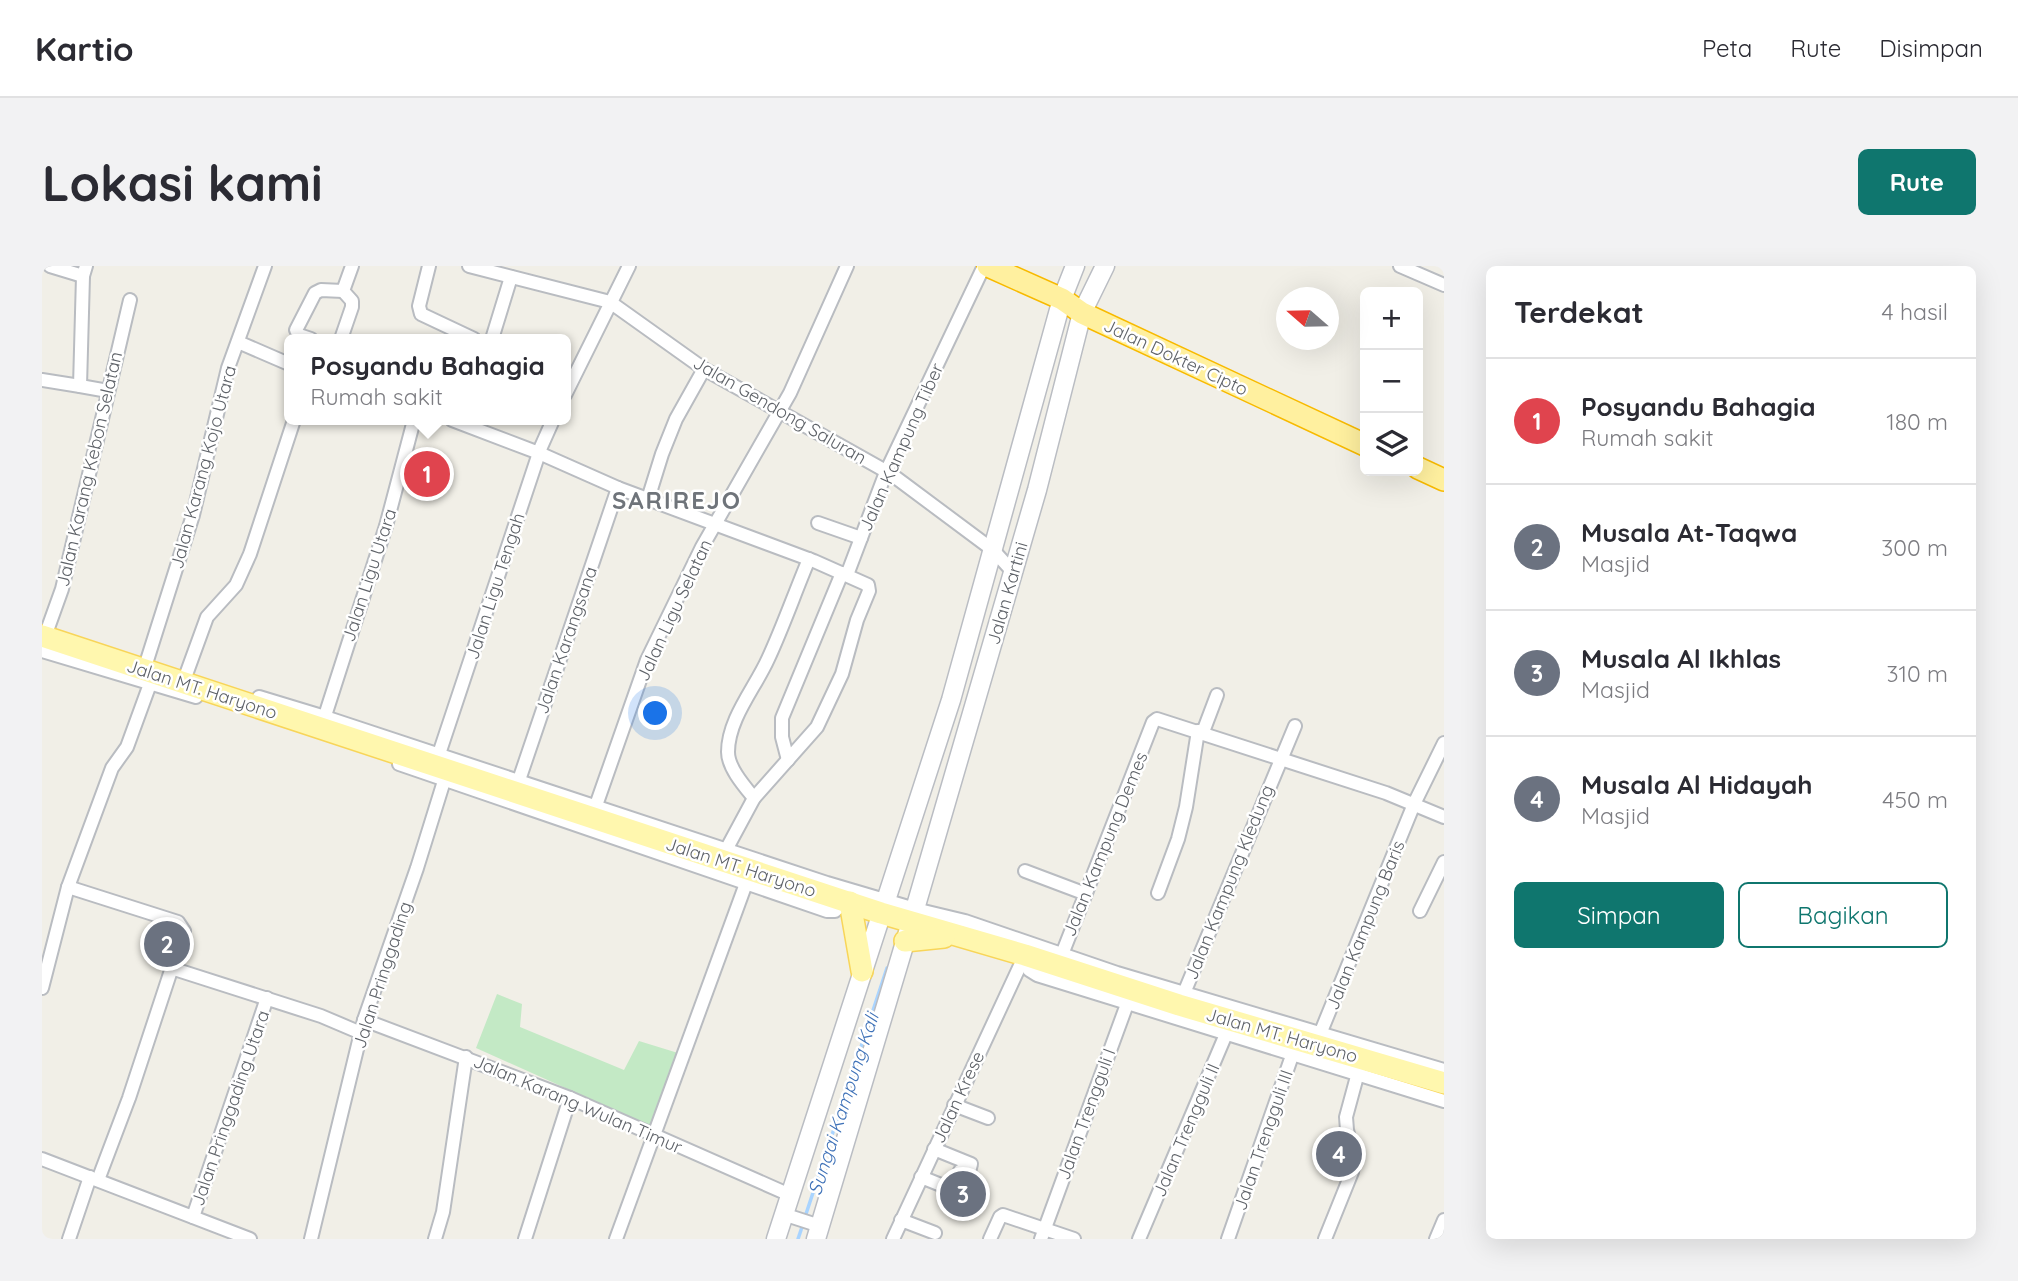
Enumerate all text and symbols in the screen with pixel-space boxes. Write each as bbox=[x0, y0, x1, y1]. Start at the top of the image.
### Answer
text: Kartio bbox=[35, 28, 134, 69]
text: Peta bbox=[1702, 33, 1752, 63]
text: Rute bbox=[1790, 33, 1841, 63]
text: Disimpan bbox=[1879, 33, 1983, 63]
button: Rute bbox=[1858, 149, 1976, 215]
text: Lokasi kami bbox=[42, 152, 323, 213]
north arrow bbox=[1276, 287, 1339, 350]
map controls bbox=[1360, 287, 1423, 476]
button: + bbox=[1360, 287, 1423, 350]
text: Terdekat bbox=[1514, 293, 1644, 331]
text: 4 hasil bbox=[1882, 297, 1948, 326]
street label: Jalan Dokter Cipto bbox=[1100, 313, 1252, 401]
popup bbox=[284, 334, 571, 425]
street label: Jalan Karang Kebon Selatan bbox=[51, 349, 127, 589]
text: Posyandu Bahagia bbox=[310, 349, 545, 382]
button: − bbox=[1360, 350, 1423, 413]
street label: Jalan Gendong Saluran bbox=[689, 351, 871, 469]
street label: Jalan Kampung Tiber bbox=[854, 359, 948, 535]
street label: Jalan Karang Kojo Utara bbox=[165, 363, 241, 571]
text: Rumah sakit bbox=[310, 382, 443, 411]
text: Posyandu Bahagia bbox=[1581, 390, 1816, 423]
text: 1 bbox=[1533, 407, 1541, 436]
text: 180 m bbox=[1886, 407, 1948, 436]
button: layers bbox=[1360, 413, 1423, 476]
text: Rumah sakit bbox=[1581, 423, 1713, 452]
pin: 1 bbox=[404, 448, 450, 500]
district label: SARIREJO bbox=[612, 485, 742, 515]
street label: Jalan Ligu Utara bbox=[337, 505, 401, 645]
street label: Jalan Ligu Tengah bbox=[460, 510, 530, 662]
text: Musala At-Taqwa bbox=[1581, 516, 1797, 549]
text: 2 bbox=[1530, 533, 1544, 562]
text: 300 m bbox=[1881, 533, 1948, 562]
street label: Jalan Ligu Selatan bbox=[631, 535, 717, 685]
street label: Jalan Kartini bbox=[981, 539, 1033, 647]
text: Masjid bbox=[1581, 549, 1650, 578]
street label: Jalan Karangsana bbox=[530, 563, 602, 717]
text: Musala Al Ikhlas bbox=[1581, 642, 1781, 675]
street label: Jalan MT. Haryono bbox=[124, 654, 280, 724]
text: 3 bbox=[1531, 659, 1543, 688]
text: 310 m bbox=[1886, 659, 1948, 688]
text: Masjid bbox=[1581, 675, 1650, 704]
your location bbox=[638, 696, 672, 730]
street label: Jalan Kampung Demes bbox=[1057, 748, 1153, 940]
text: Musala Al Hidayah bbox=[1581, 768, 1812, 801]
street label: Jalan Kampung Kledung bbox=[1179, 781, 1279, 983]
text: 4 bbox=[1530, 785, 1544, 814]
text: 450 m bbox=[1882, 785, 1948, 814]
text: Masjid bbox=[1581, 801, 1650, 830]
street label: Jalan MT. Haryono bbox=[663, 832, 819, 902]
street label: Jalan Kampung Baris bbox=[1321, 837, 1409, 1013]
button: Simpan bbox=[1514, 882, 1724, 948]
button: Bagikan bbox=[1738, 882, 1948, 948]
street label: Jalan Pringgading bbox=[347, 899, 417, 1051]
pin: 2 bbox=[144, 918, 190, 970]
street label: Jalan MT. Haryono bbox=[1203, 1002, 1361, 1068]
street label: Jalan Pringgading Utara bbox=[186, 1007, 274, 1209]
water label: Sungai Kampung Kali bbox=[802, 1008, 884, 1198]
street label: Jalan Trengguli I bbox=[1052, 1045, 1120, 1183]
street label: Jalan Krese bbox=[927, 1047, 989, 1147]
street label: Jalan Karang Wulan Timur bbox=[470, 1049, 686, 1159]
street label: Jalan Trengguli II bbox=[1147, 1060, 1225, 1200]
street label: Jalan Trengguli III bbox=[1228, 1067, 1298, 1213]
pin: 4 bbox=[1316, 1128, 1362, 1180]
pin: 3 bbox=[940, 1168, 986, 1220]

